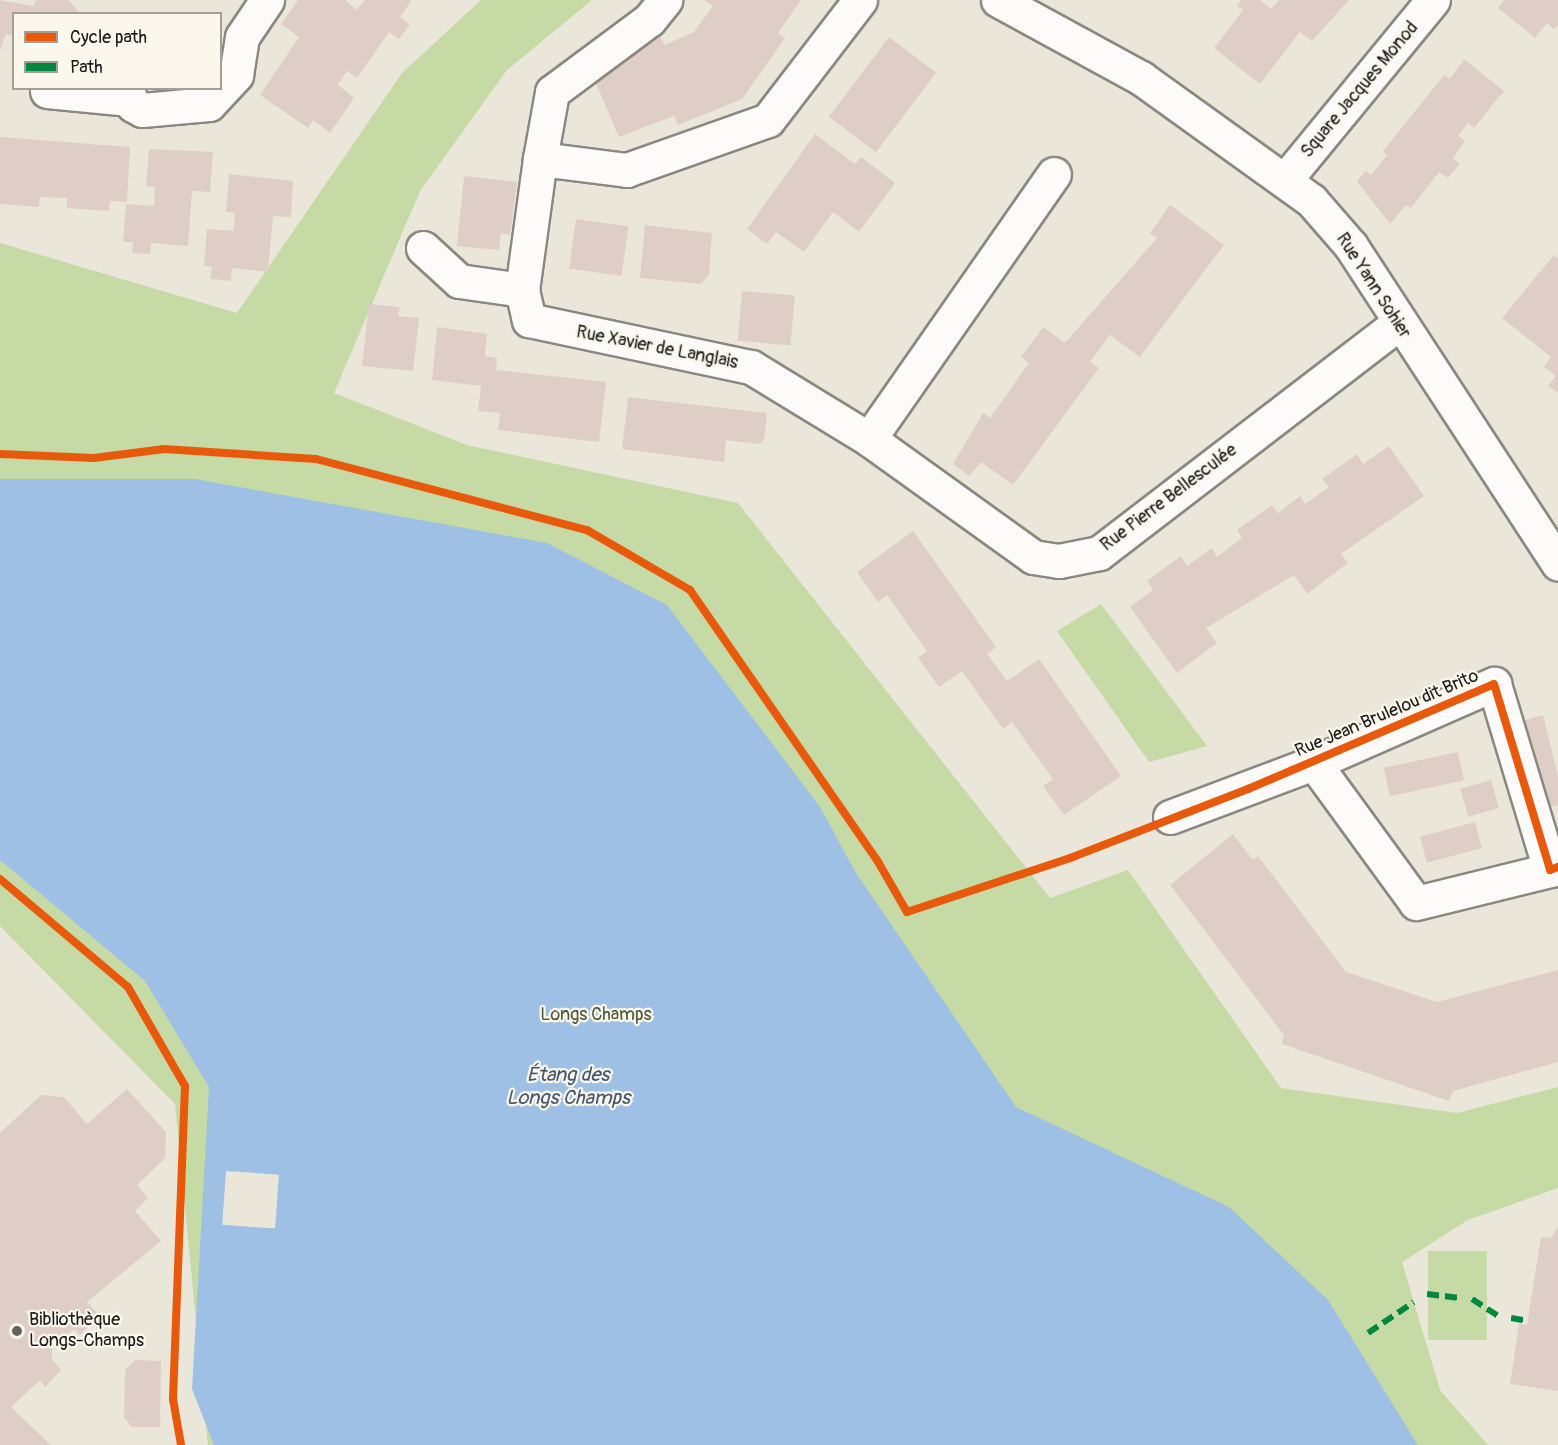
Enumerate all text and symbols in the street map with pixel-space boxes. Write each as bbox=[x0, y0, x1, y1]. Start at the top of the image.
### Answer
legend bbox=[12, 12, 222, 90]
street label: Square Jacques Monod bbox=[1297, 18, 1423, 162]
text: Cycle path bbox=[70, 26, 147, 49]
text: Path bbox=[70, 56, 103, 79]
street label: Rue Yann Sohier bbox=[1331, 229, 1415, 343]
street label: Rue Xavier de Langlais bbox=[574, 322, 740, 374]
street label: Rue Pierre Bellesculée bbox=[1097, 440, 1241, 556]
street label: Rue Jean Brulelou dit Brito bbox=[1292, 666, 1482, 762]
park label: Longs Champs bbox=[540, 1004, 652, 1026]
water label: Étang des Longs Champs bbox=[506, 1063, 630, 1110]
place label: Bibliothèque Longs-Champs bbox=[29, 1310, 144, 1352]
marker: Bibliothèque Longs-Champs bbox=[10, 1324, 24, 1338]

